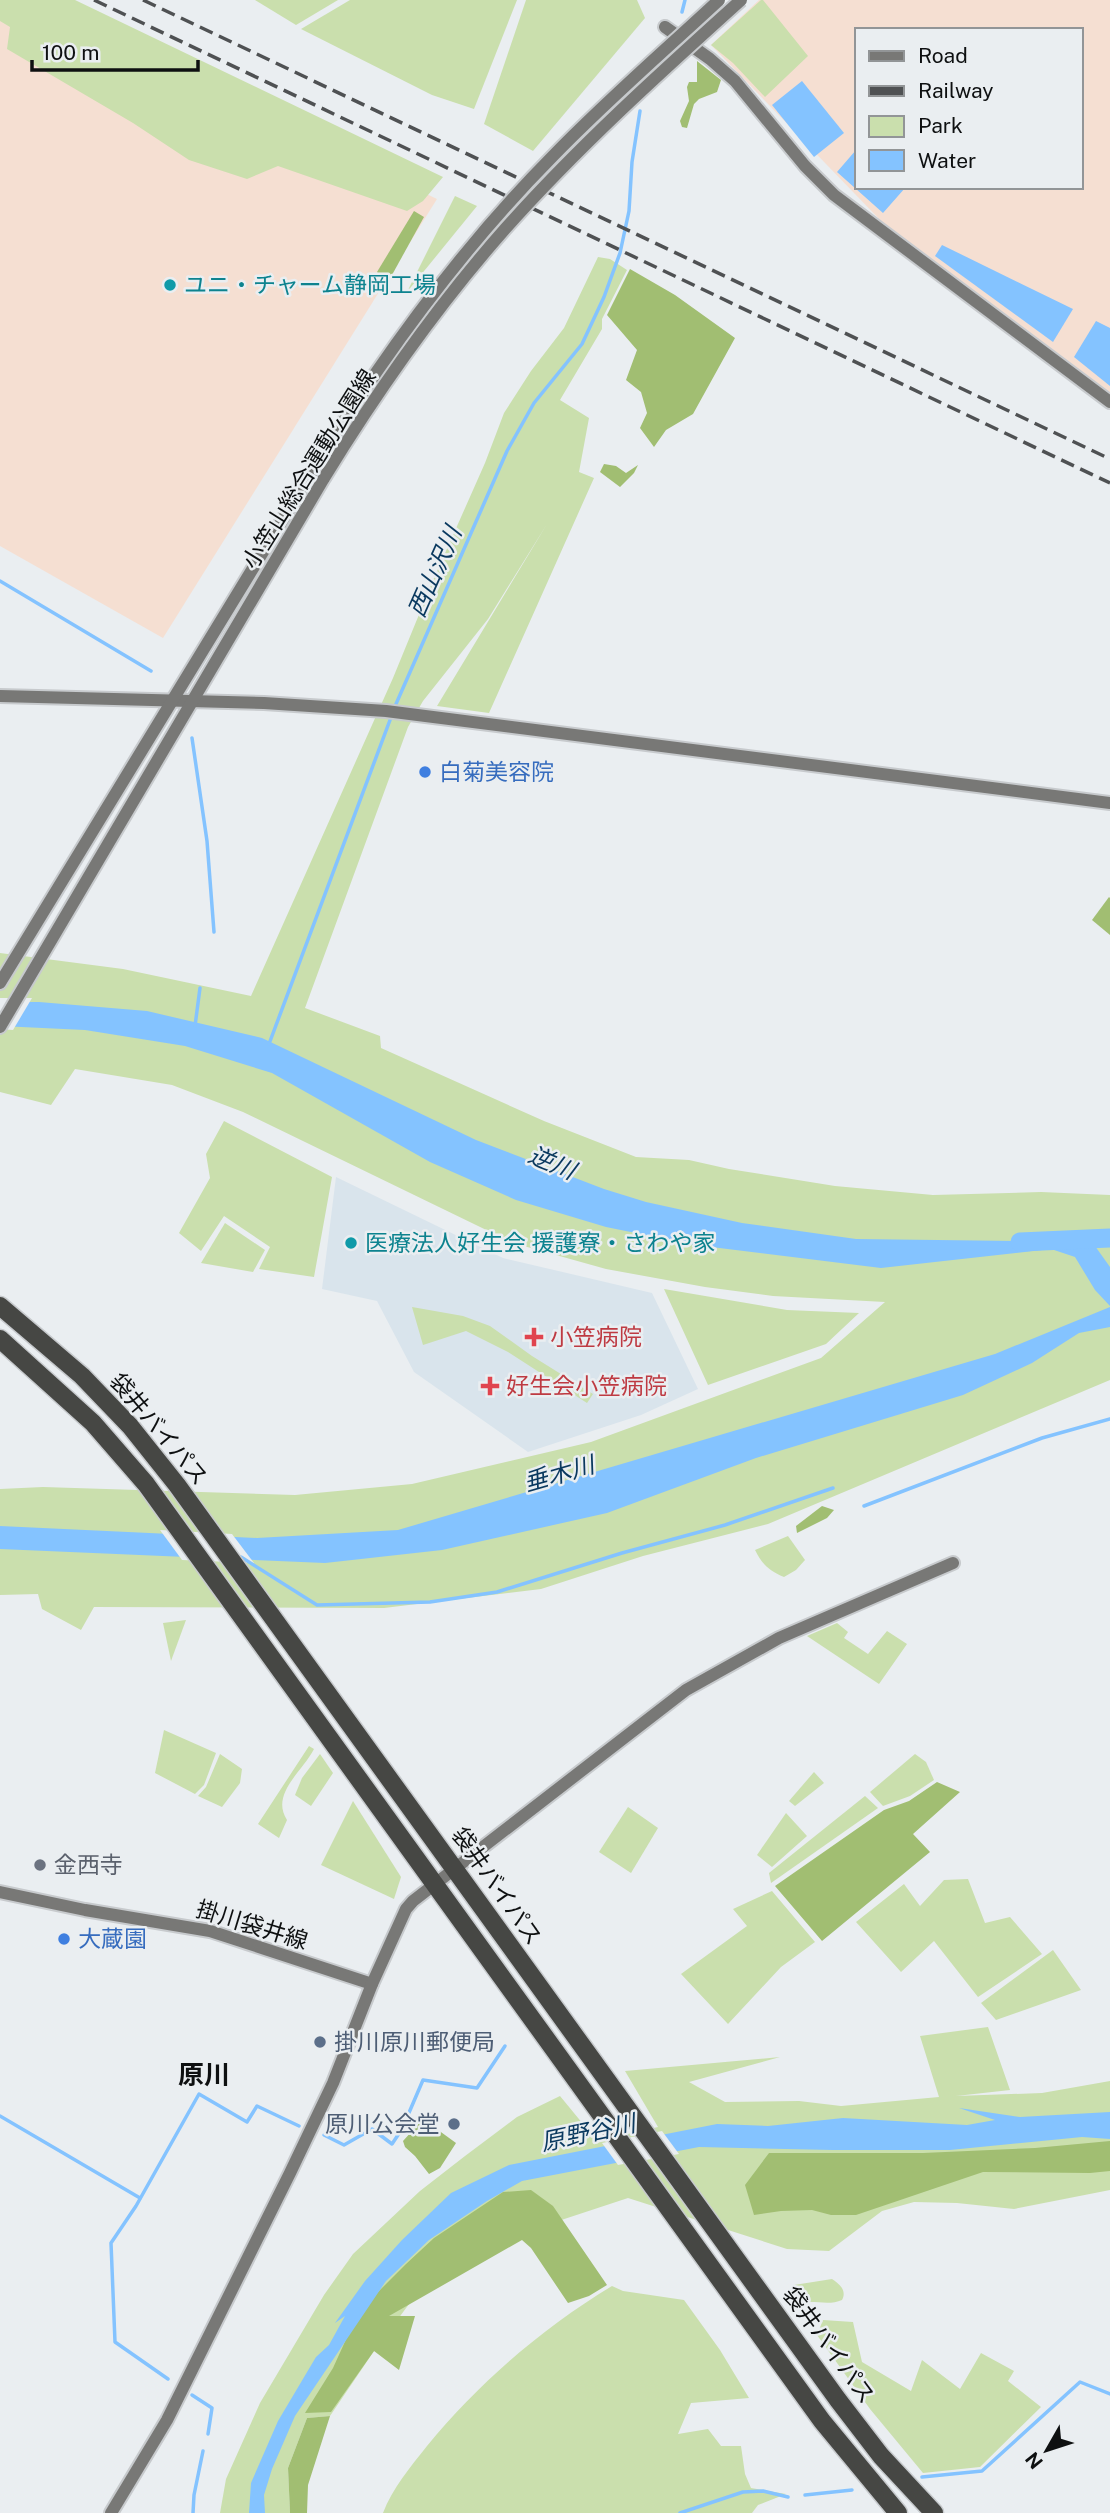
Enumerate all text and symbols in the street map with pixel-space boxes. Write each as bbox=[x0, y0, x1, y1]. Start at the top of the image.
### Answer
scale bar bbox=[32, 28, 198, 72]
legend bbox=[855, 28, 1082, 189]
text: 100 m bbox=[42, 40, 99, 65]
text: Road bbox=[918, 43, 968, 68]
text: Railway bbox=[918, 78, 994, 103]
text: Park bbox=[918, 113, 963, 138]
text: Water bbox=[918, 148, 976, 173]
place label: ユニ・チャーム静岡工場 bbox=[184, 271, 436, 298]
marker: ユニ・チャーム静岡工場 bbox=[162, 277, 178, 293]
street label: 小笠山総合運動公園線 bbox=[236, 364, 381, 573]
water label: 西山沢川 bbox=[402, 519, 468, 621]
place label: 白菊美容院 bbox=[439, 758, 554, 785]
marker: 白菊美容院 bbox=[417, 764, 433, 780]
water label: 逆川 bbox=[525, 1140, 583, 1186]
place label: 医療法人好生会 援護寮・さわや家 bbox=[365, 1229, 716, 1256]
marker: 医療法人好生会 援護寮・さわや家 bbox=[343, 1235, 359, 1251]
place label: 小笠病院 bbox=[550, 1323, 642, 1350]
marker: 小笠病院 bbox=[524, 1327, 544, 1347]
street label: 袋井バイパス bbox=[105, 1367, 214, 1490]
place label: 好生会小笠病院 bbox=[506, 1372, 667, 1399]
marker: 好生会小笠病院 bbox=[480, 1376, 500, 1396]
water label: 垂木川 bbox=[520, 1449, 600, 1496]
street label: 袋井バイパス bbox=[447, 1822, 548, 1950]
place label: 金西寺 bbox=[54, 1851, 123, 1878]
marker: 金西寺 bbox=[32, 1857, 48, 1873]
street label: 掛川袋井線 bbox=[193, 1895, 311, 1954]
place label: 大蔵園 bbox=[78, 1925, 147, 1952]
marker: 大蔵園 bbox=[56, 1931, 72, 1947]
place label: 掛川原川郵便局 bbox=[334, 2028, 495, 2055]
marker: 掛川原川郵便局 bbox=[312, 2034, 328, 2050]
district label: 原川 bbox=[178, 2059, 230, 2090]
water label: 原野谷川 bbox=[538, 2108, 641, 2156]
place label: 原川公会堂 bbox=[325, 2110, 440, 2137]
marker: 原川公会堂 bbox=[446, 2116, 462, 2132]
street label: 袋井バイパス bbox=[778, 2281, 881, 2408]
north arrow bbox=[1012, 2415, 1082, 2485]
text: N bbox=[1021, 2448, 1047, 2473]

